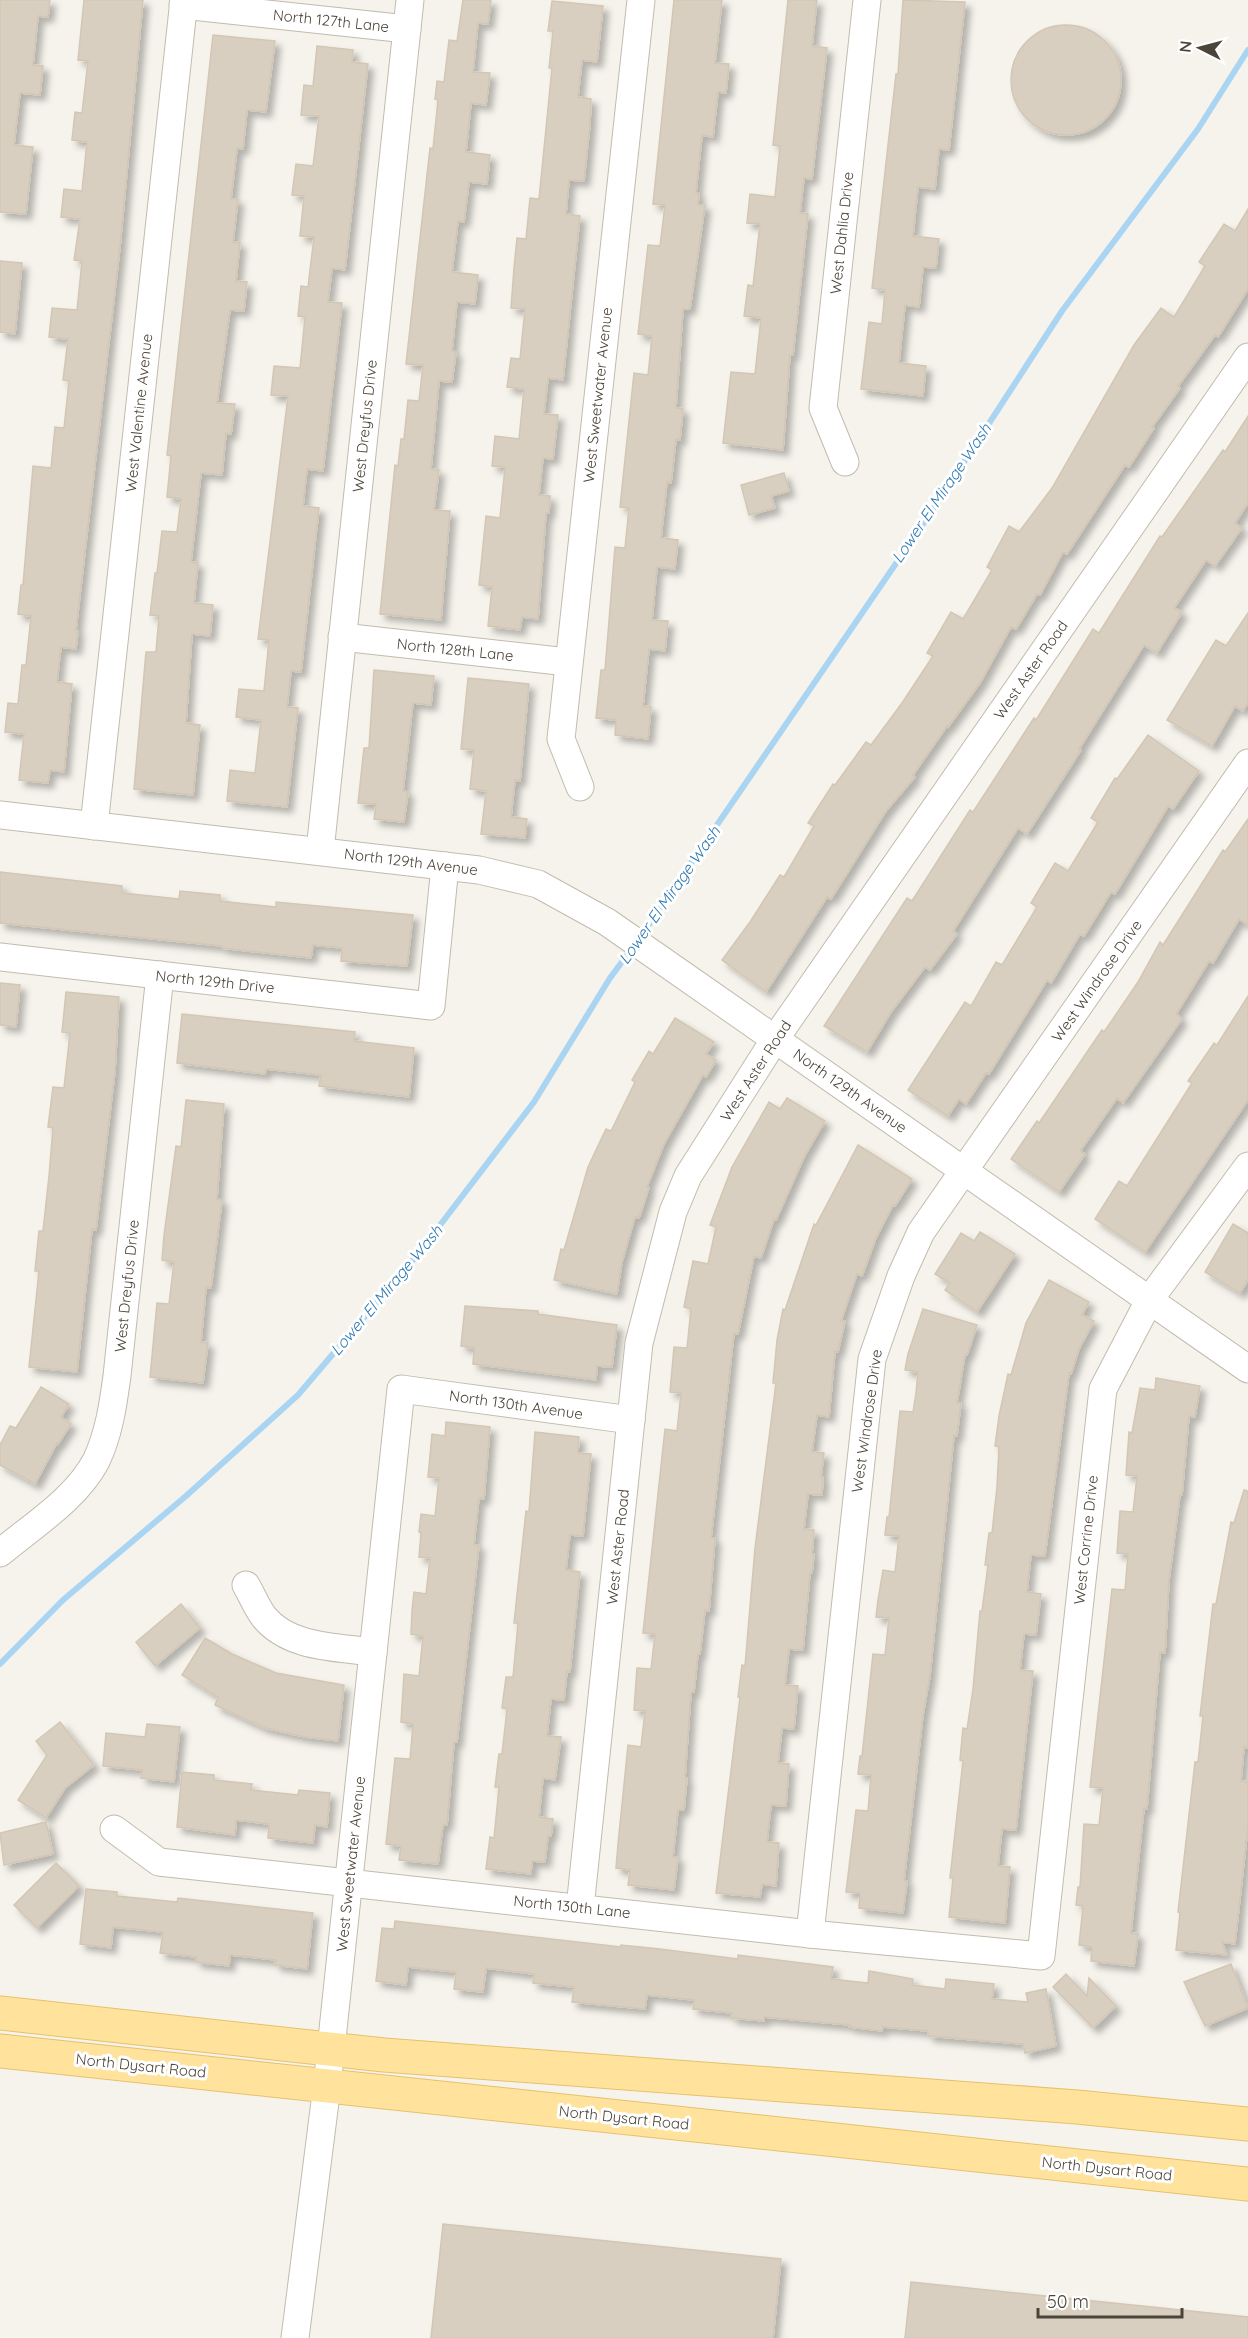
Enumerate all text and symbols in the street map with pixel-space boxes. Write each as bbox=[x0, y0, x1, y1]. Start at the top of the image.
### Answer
street label: North 127th Lane bbox=[272, 5, 390, 36]
north arrow bbox=[1170, 18, 1230, 78]
text: N bbox=[1175, 40, 1196, 53]
street label: West Dahlia Drive bbox=[826, 171, 857, 295]
street label: West Sweetwater Avenue bbox=[579, 306, 616, 484]
street label: West Valentine Avenue bbox=[121, 333, 156, 493]
street label: West Dreyfus Drive bbox=[348, 359, 381, 493]
water label: Lower El Mirage Wash bbox=[887, 419, 996, 567]
street label: West Aster Road bbox=[989, 617, 1072, 723]
street label: North 128th Lane bbox=[396, 634, 514, 665]
water label: Lower El Mirage Wash bbox=[614, 821, 725, 968]
street label: North 129th Avenue bbox=[343, 844, 479, 879]
street label: West Windrose Drive bbox=[1047, 916, 1146, 1045]
street label: North 129th Drive bbox=[155, 966, 275, 997]
street label: West Aster Road bbox=[716, 1017, 795, 1125]
street label: North 129th Avenue bbox=[790, 1044, 911, 1137]
street label: West Dreyfus Drive bbox=[110, 1219, 143, 1353]
water label: Lower El Mirage Wash bbox=[326, 1220, 447, 1359]
street label: West Windrose Drive bbox=[847, 1348, 886, 1494]
street label: North 130th Avenue bbox=[448, 1386, 584, 1423]
street label: West Corrine Drive bbox=[1069, 1474, 1102, 1606]
street label: West Aster Road bbox=[602, 1488, 633, 1606]
street label: West Sweetwater Avenue bbox=[332, 1775, 369, 1953]
street label: North 130th Lane bbox=[513, 1891, 632, 1922]
street label: North Dysart Road bbox=[75, 2049, 207, 2082]
street label: North Dysart Road bbox=[558, 2101, 690, 2134]
street label: North Dysart Road bbox=[1041, 2152, 1173, 2185]
scale bar bbox=[1038, 2281, 1182, 2319]
text: 50 m bbox=[1047, 2290, 1089, 2313]

